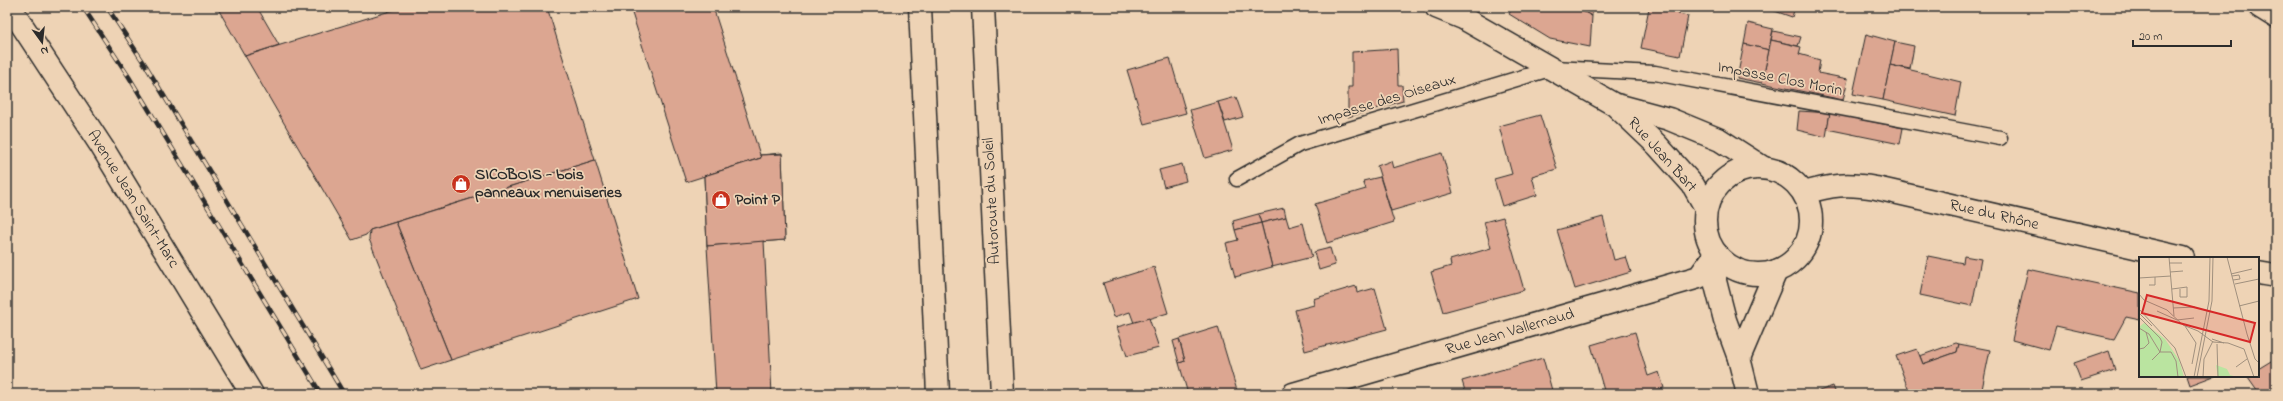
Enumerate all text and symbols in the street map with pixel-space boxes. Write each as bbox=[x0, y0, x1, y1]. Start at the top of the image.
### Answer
north arrow bbox=[22, 22, 62, 62]
scale bar bbox=[2133, 22, 2231, 48]
text: 20 m bbox=[2139, 28, 2162, 46]
text: N bbox=[39, 42, 50, 59]
street label: Impasse Clos Morin bbox=[1716, 55, 1845, 103]
street label: Impasse des Oiseaux bbox=[1315, 68, 1459, 132]
street label: Rue Jean Bart bbox=[1622, 112, 1703, 199]
street label: Avenue Jean Saint-Marc bbox=[81, 125, 186, 273]
street label: Autoroute du Soleil bbox=[977, 137, 1007, 265]
place label: SICOBOIS - bois panneaux menuiseries bbox=[475, 163, 622, 205]
shop icon: SICOBOIS - bois panneaux menuiseries bbox=[450, 173, 472, 195]
place label: Point P bbox=[735, 188, 781, 212]
shop icon: Point P bbox=[710, 189, 732, 211]
street label: Rue du Rhône bbox=[1947, 193, 2042, 237]
inset map bbox=[2139, 257, 2259, 377]
street label: Rue Jean Vallernaud bbox=[1443, 302, 1577, 362]

